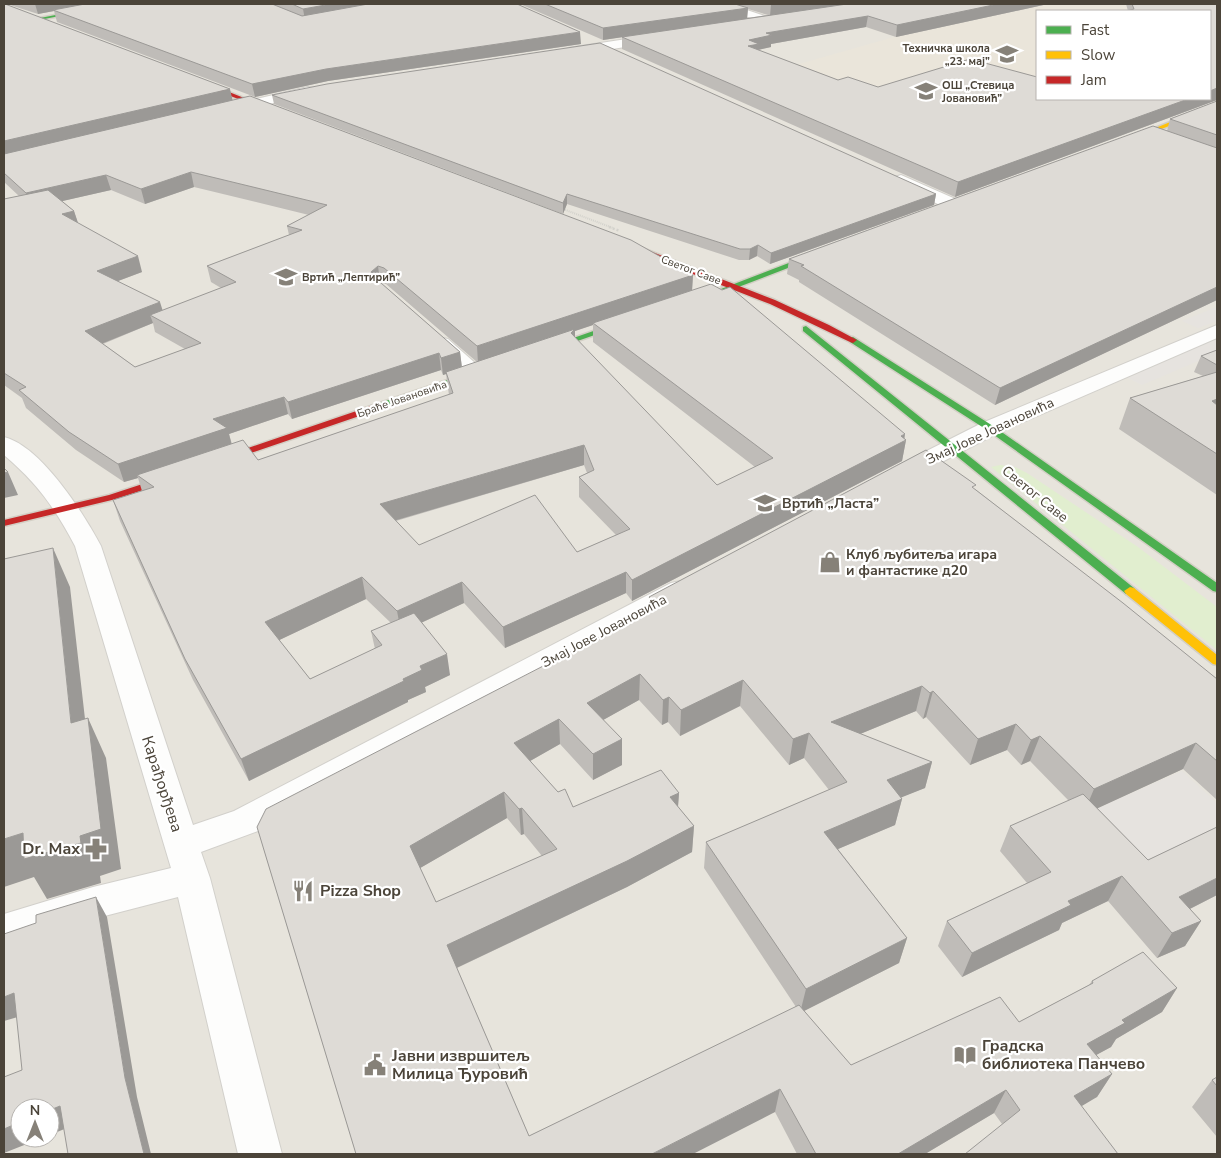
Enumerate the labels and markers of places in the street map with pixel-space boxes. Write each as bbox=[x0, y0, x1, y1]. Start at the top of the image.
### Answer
place label: Техничка школа „23. мај” bbox=[903, 41, 990, 69]
school or university icon: Техничка школа „23. мај” bbox=[994, 41, 1020, 67]
school or university icon: ОШ „Стевица Јовановић” bbox=[913, 78, 939, 104]
place label: ОШ „Стевица Јовановић” bbox=[941, 78, 1015, 106]
school or university icon: Вртић „Лептирић” bbox=[273, 264, 299, 290]
place label: Вртић „Лептирић” bbox=[302, 270, 400, 285]
school or university icon: Вртић „Ласта” bbox=[752, 490, 778, 516]
place label: Вртић „Ласта” bbox=[782, 494, 879, 513]
place label: Клуб љубитеља игара и фантастике д20 bbox=[846, 545, 997, 580]
shop icon: Клуб љубитеља игара и фантастике д20 bbox=[817, 549, 843, 575]
pharmacy icon: Dr. Max bbox=[83, 836, 109, 862]
place label: Dr. Max bbox=[22, 838, 80, 860]
restaurant icon: Pizza Shop bbox=[290, 878, 316, 904]
place label: Pizza Shop bbox=[320, 880, 401, 902]
place label: Градска библиотека Панчево bbox=[982, 1035, 1145, 1075]
library icon: Градска библиотека Панчево bbox=[952, 1042, 978, 1068]
place label: Јавни извршитељ Милица Ђуровић bbox=[391, 1045, 530, 1085]
public building icon: Јавни извршитељ Милица Ђуровић bbox=[362, 1052, 388, 1078]

